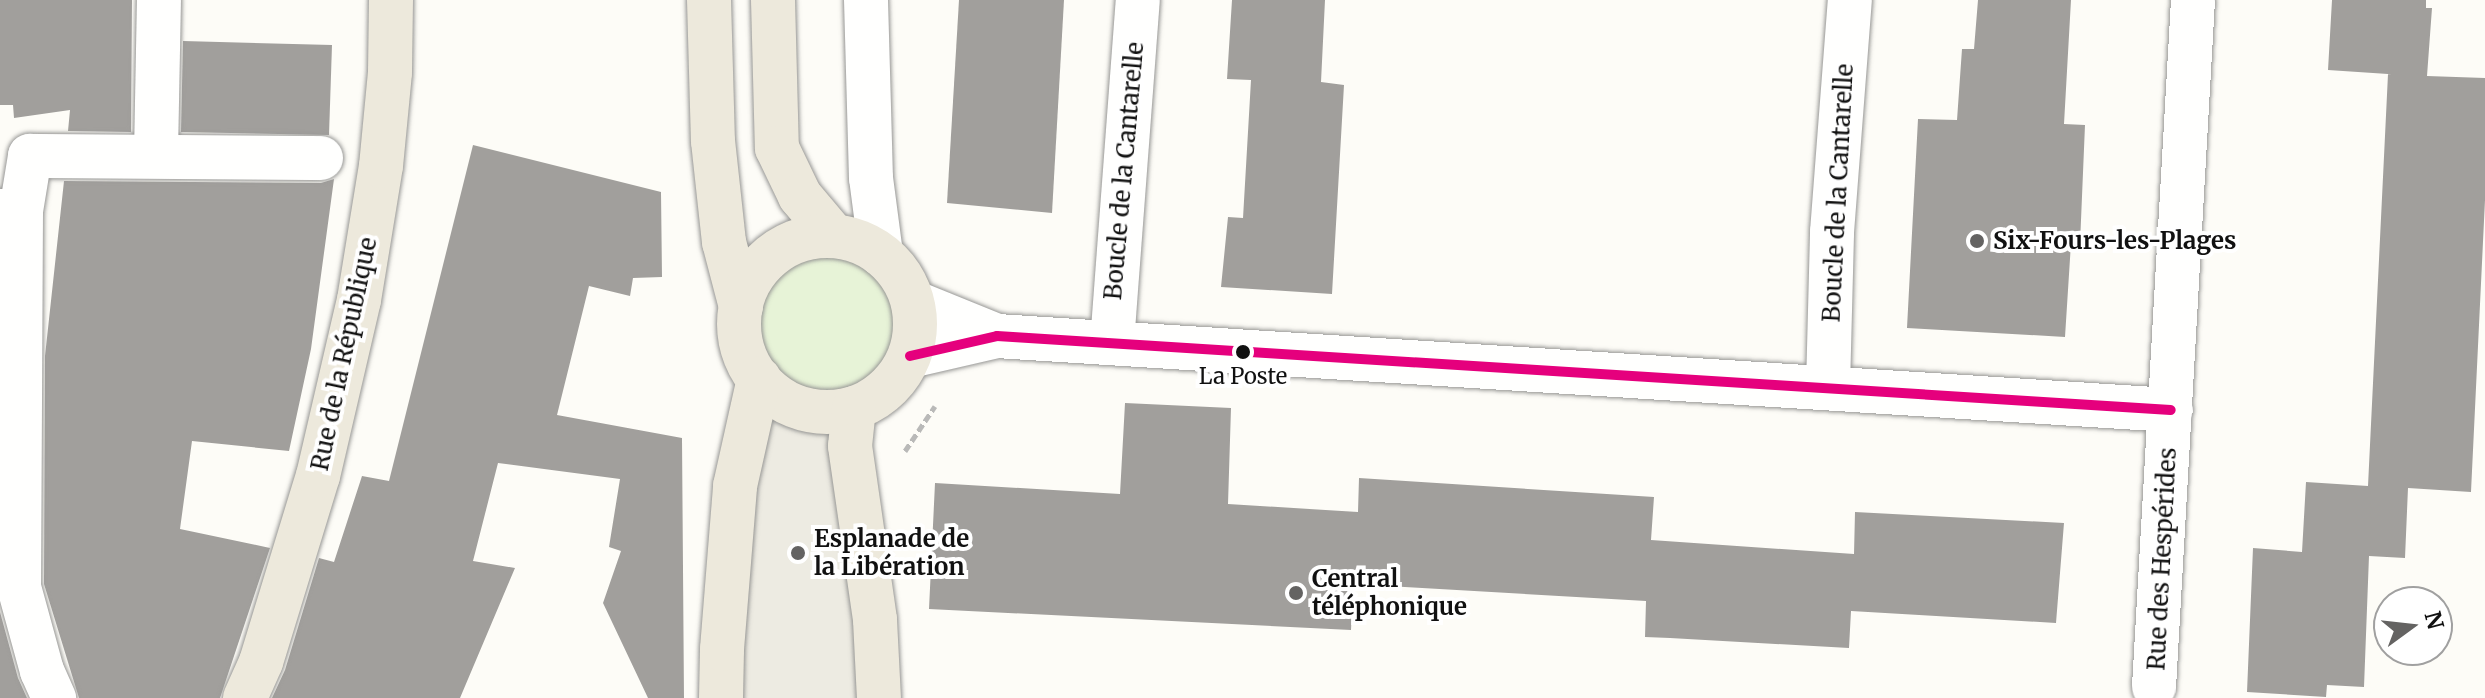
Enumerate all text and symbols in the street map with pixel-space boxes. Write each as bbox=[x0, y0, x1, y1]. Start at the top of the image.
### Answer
street label: Boucle de la Cantarelle bbox=[1098, 41, 1150, 301]
street label: Boucle de la Cantarelle bbox=[1817, 63, 1859, 323]
place label: Six-Fours-les-Plages bbox=[1993, 227, 2236, 255]
marker: Six-Fours-les-Plages bbox=[1968, 232, 1986, 250]
street label: Rue de la République bbox=[305, 235, 383, 473]
marker: La Poste bbox=[1235, 344, 1251, 360]
place label: La Poste bbox=[1199, 364, 1287, 390]
street label: Rue des Hespérides bbox=[2142, 447, 2182, 671]
place label: Esplanade de la Libération bbox=[814, 525, 969, 581]
marker: Esplanade de la Libération bbox=[789, 544, 807, 562]
place label: Central téléphonique bbox=[1312, 565, 1467, 621]
marker: Central téléphonique bbox=[1287, 584, 1305, 602]
north arrow bbox=[2373, 586, 2453, 666]
text: N bbox=[2418, 608, 2450, 632]

